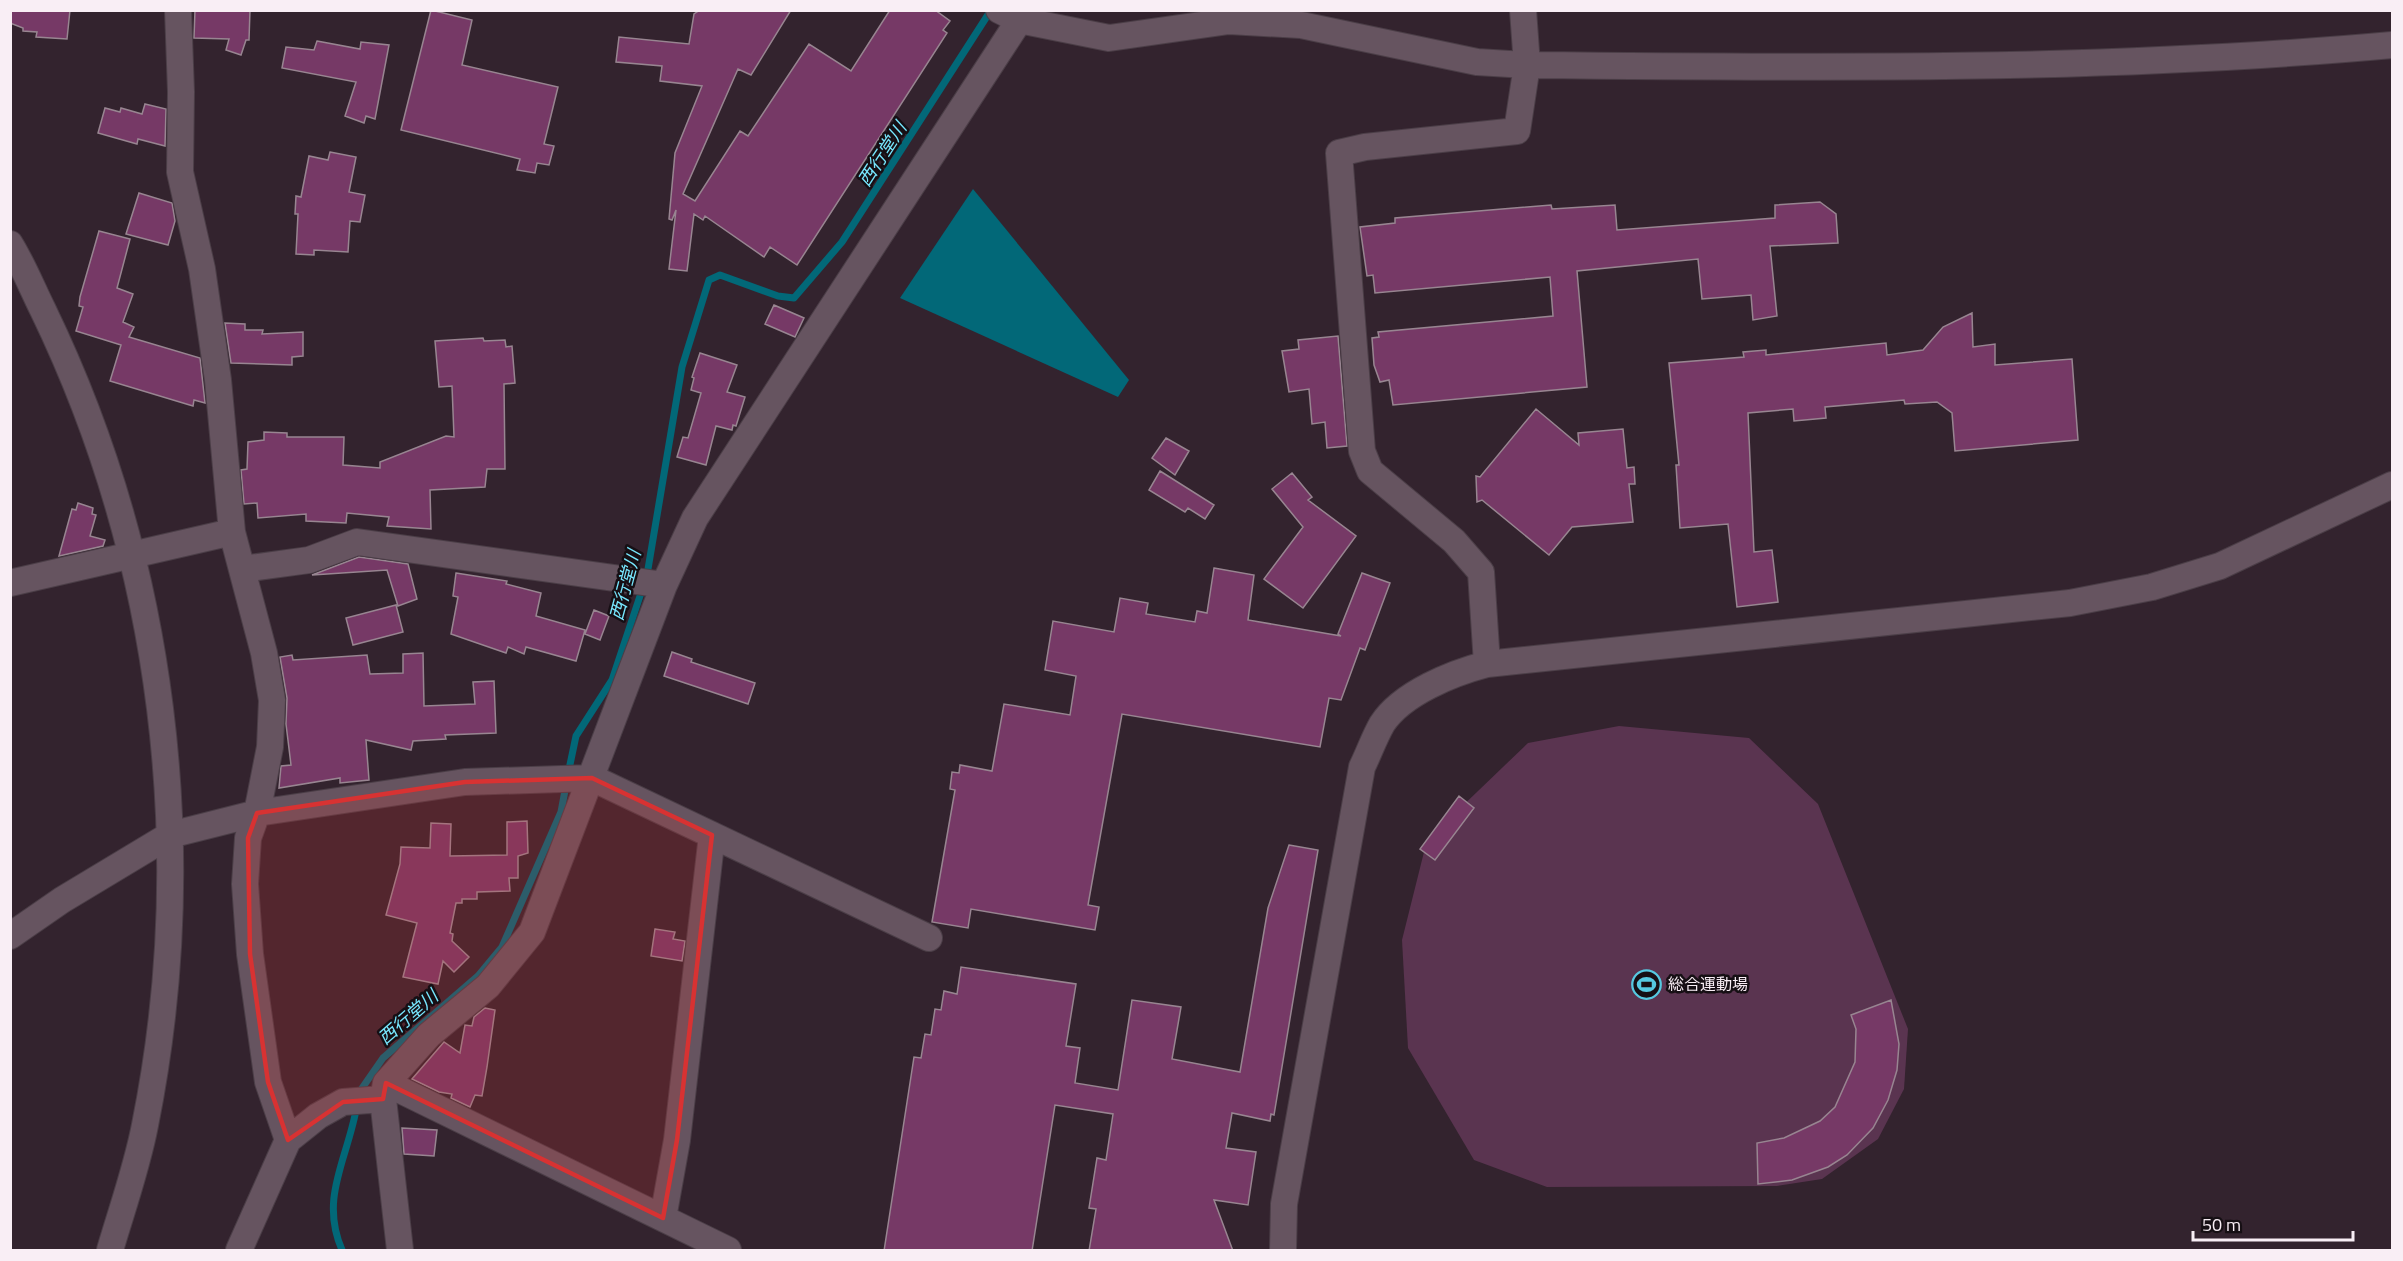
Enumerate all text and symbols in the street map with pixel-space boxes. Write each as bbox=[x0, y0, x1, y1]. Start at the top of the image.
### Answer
water label: 西行堂川 bbox=[851, 115, 914, 192]
water label: 西行堂川 bbox=[603, 545, 648, 623]
sports icon: 総合運動場 bbox=[1631, 968, 1663, 1000]
place label: 総合運動場 bbox=[1668, 972, 1748, 996]
water label: 西行堂川 bbox=[372, 982, 446, 1051]
scale bar bbox=[2193, 1204, 2354, 1242]
text: 50 m bbox=[2202, 1211, 2241, 1238]

